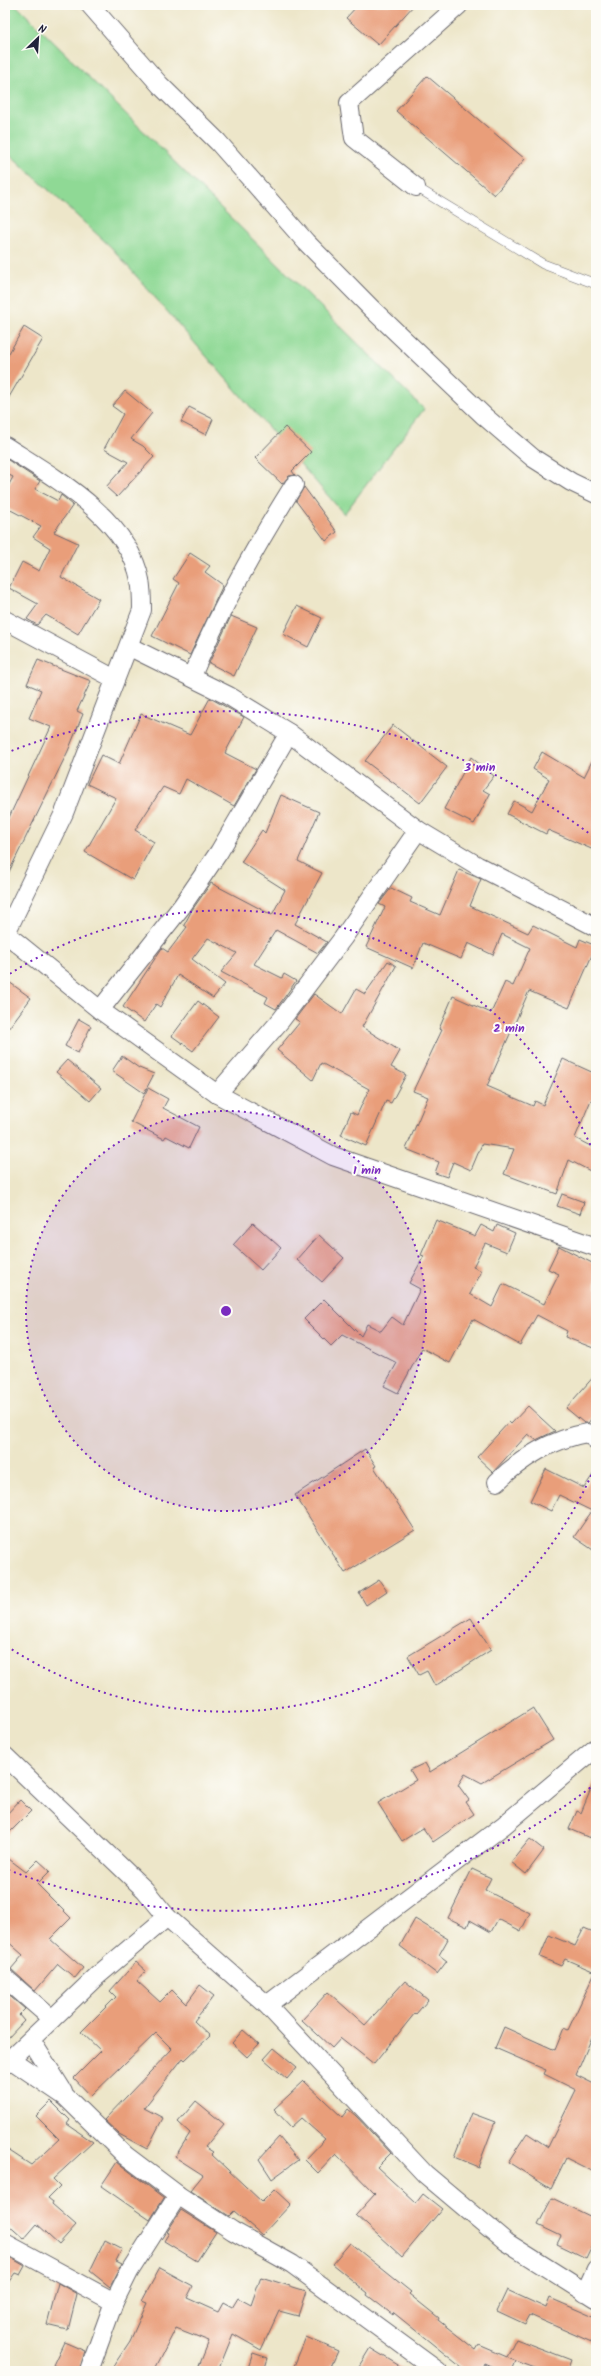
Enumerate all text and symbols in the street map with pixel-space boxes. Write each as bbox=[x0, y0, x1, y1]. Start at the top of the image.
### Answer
north arrow bbox=[18, 18, 58, 58]
text: N bbox=[35, 20, 49, 39]
text: 3 min bbox=[464, 758, 496, 777]
text: 2 min bbox=[493, 1019, 525, 1038]
text: 1 min bbox=[353, 1161, 381, 1180]
centre of rings bbox=[219, 1304, 233, 1318]

